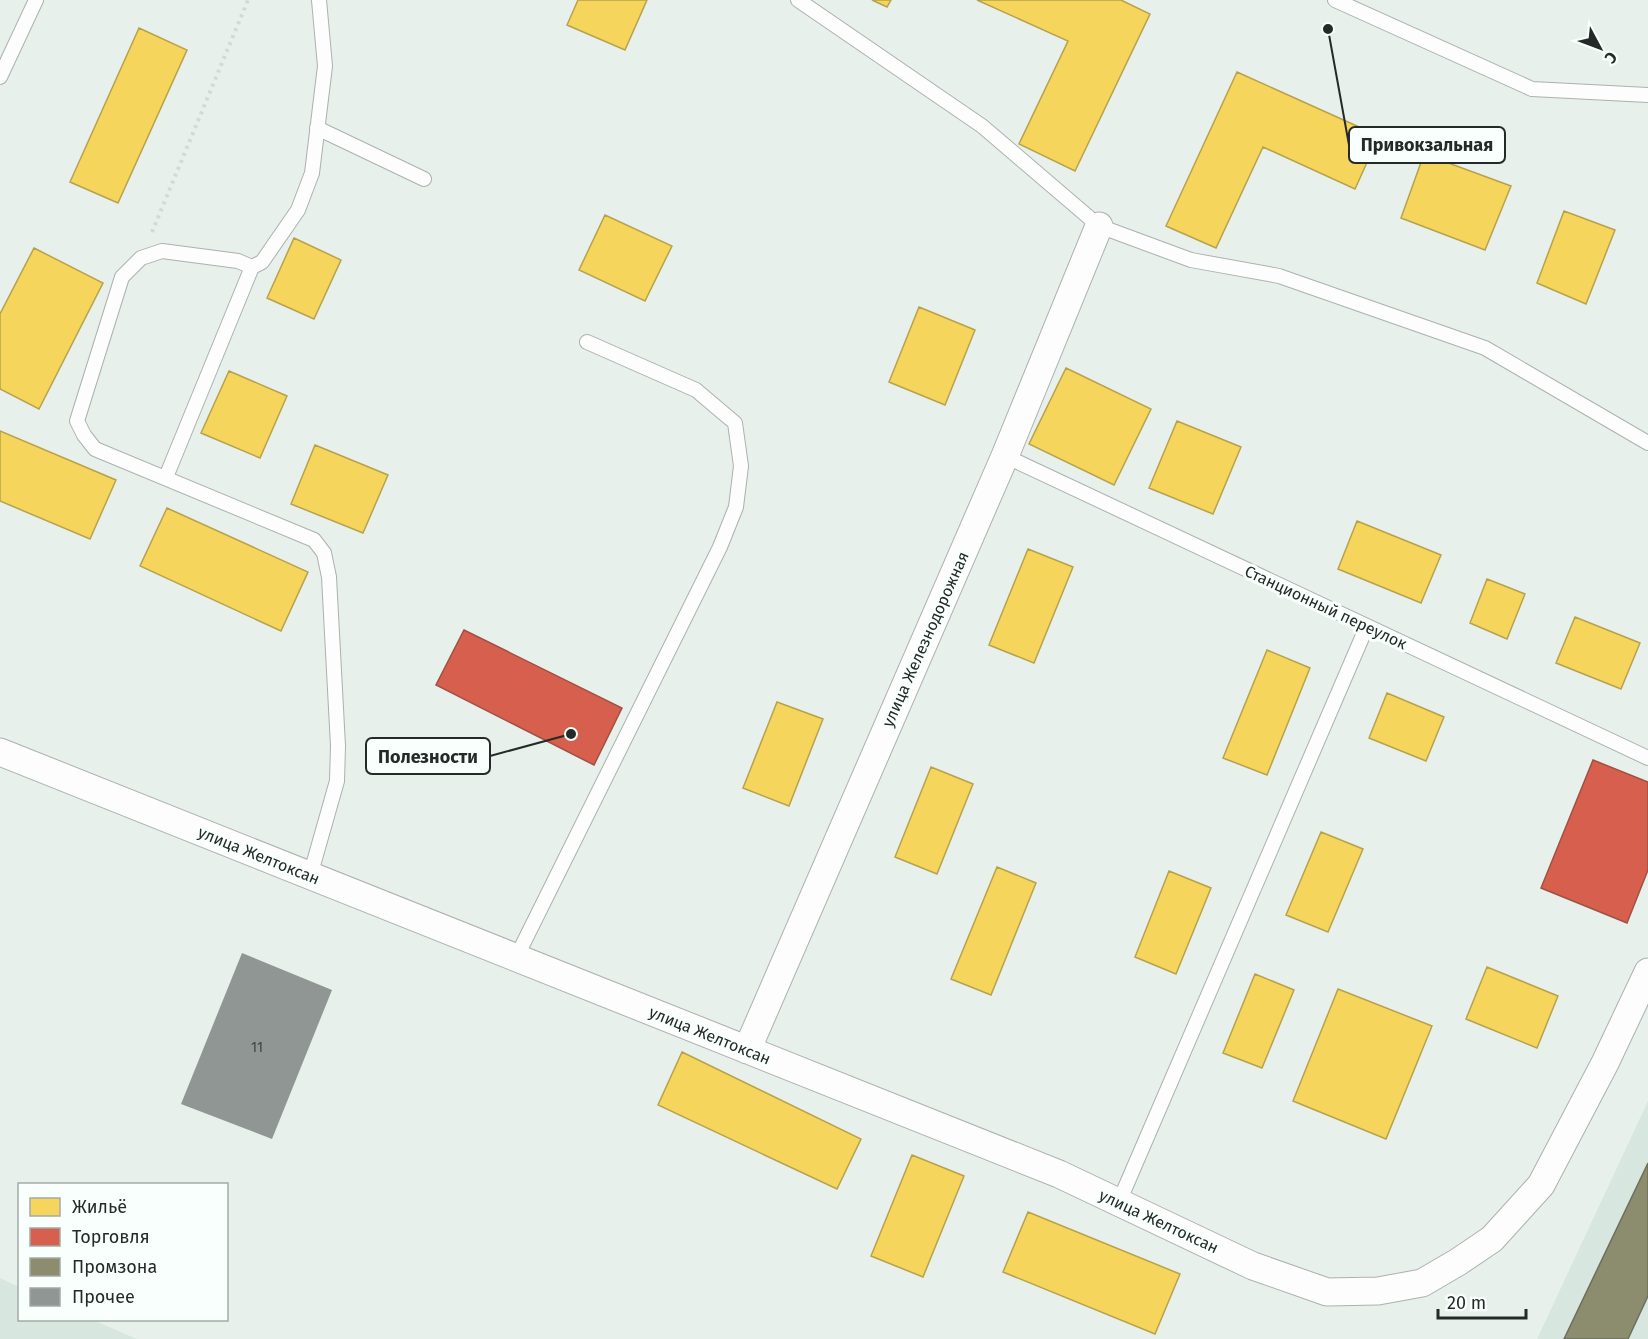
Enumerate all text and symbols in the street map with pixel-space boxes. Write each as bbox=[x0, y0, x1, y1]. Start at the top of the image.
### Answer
north arrow bbox=[1570, 18, 1630, 78]
text: С bbox=[1600, 48, 1621, 68]
callout: Привокзальная bbox=[1349, 127, 1505, 163]
text: Привокзальная bbox=[1361, 134, 1493, 156]
street label: улица Железнодорожная bbox=[878, 549, 973, 730]
street label: Станционный переулок bbox=[1242, 562, 1410, 654]
callout: Полезности bbox=[366, 738, 490, 774]
text: Полезности bbox=[378, 746, 478, 768]
street label: улица Желтоксан bbox=[195, 822, 322, 889]
street label: улица Желтоксан bbox=[646, 1002, 773, 1069]
house number: 11 bbox=[251, 1039, 263, 1056]
legend bbox=[18, 1183, 228, 1321]
street label: улица Желтоксан bbox=[1096, 1185, 1221, 1257]
text: Жильё bbox=[72, 1196, 127, 1218]
text: Торговля bbox=[72, 1226, 150, 1248]
text: Промзона bbox=[72, 1256, 157, 1278]
scale bar bbox=[1438, 1282, 1526, 1320]
text: Прочее bbox=[72, 1286, 135, 1308]
text: 20 m bbox=[1447, 1292, 1486, 1314]

